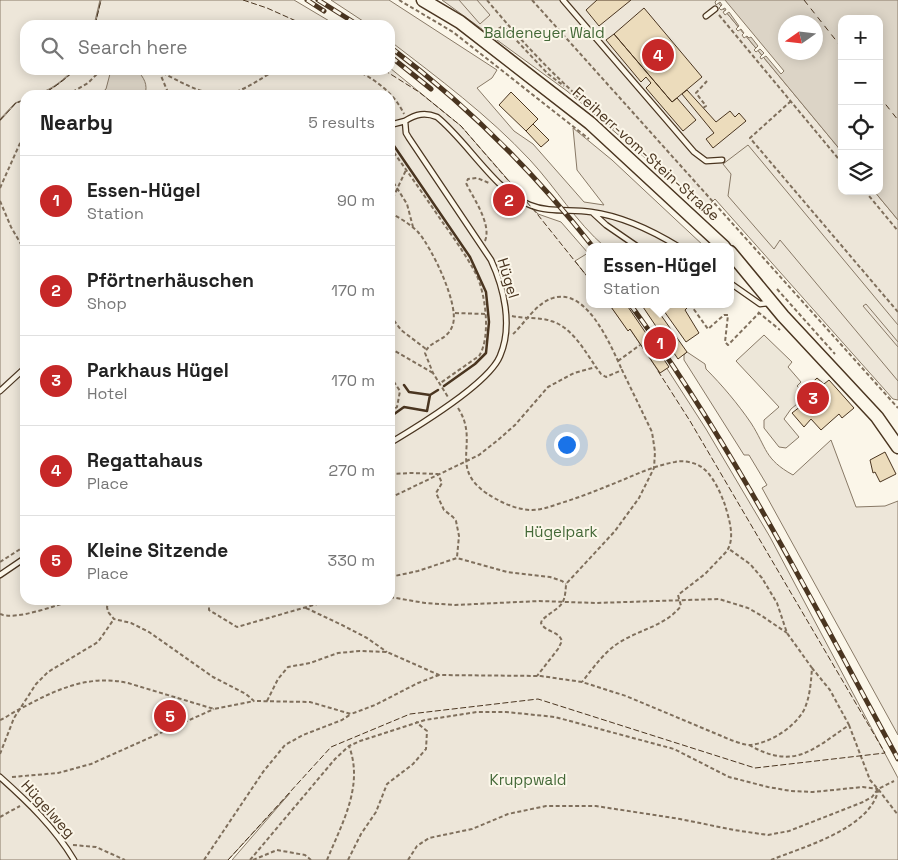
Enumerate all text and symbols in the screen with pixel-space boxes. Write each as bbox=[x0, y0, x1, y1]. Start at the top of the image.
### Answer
north arrow bbox=[778, 15, 823, 60]
map controls bbox=[838, 15, 883, 195]
button: + bbox=[838, 15, 883, 60]
search box bbox=[20, 20, 395, 75]
park label: Baldeneyer Wald bbox=[483, 23, 605, 42]
icon: search bbox=[38, 34, 66, 62]
text: Search here bbox=[78, 35, 188, 60]
pin: 4 bbox=[642, 36, 674, 74]
button: − bbox=[838, 60, 883, 105]
street label: Freiherr-vom-Stein-Straße bbox=[569, 83, 724, 225]
button: locate bbox=[838, 105, 883, 150]
text: Nearby bbox=[40, 109, 113, 136]
text: 5 results bbox=[308, 112, 375, 133]
button: layers bbox=[838, 150, 883, 195]
text: Essen-Hügel bbox=[87, 178, 201, 203]
pin: 2 bbox=[493, 181, 525, 219]
text: 1 bbox=[52, 190, 60, 211]
text: 90 m bbox=[337, 190, 375, 211]
text: Station bbox=[87, 203, 144, 224]
popup bbox=[586, 243, 734, 308]
text: Essen-Hügel bbox=[603, 253, 717, 278]
street label: Hügel bbox=[493, 255, 524, 300]
text: Pförtnerhäuschen bbox=[87, 268, 254, 293]
text: Station bbox=[603, 278, 660, 299]
text: 2 bbox=[51, 280, 61, 301]
text: 170 m bbox=[331, 280, 375, 301]
text: Shop bbox=[87, 293, 127, 314]
pin: 1 bbox=[644, 324, 676, 362]
text: Parkhaus Hügel bbox=[87, 358, 229, 383]
text: 3 bbox=[51, 370, 61, 391]
text: 170 m bbox=[331, 370, 375, 391]
pin: 3 bbox=[797, 379, 829, 417]
text: Hotel bbox=[87, 383, 128, 404]
your location bbox=[554, 432, 580, 458]
text: Regattahaus bbox=[87, 448, 203, 473]
text: 4 bbox=[51, 460, 61, 481]
text: 270 m bbox=[328, 460, 375, 481]
text: Place bbox=[87, 473, 129, 494]
park label: Hügelpark bbox=[524, 522, 598, 541]
text: Kleine Sitzende bbox=[87, 538, 228, 563]
text: 5 bbox=[51, 550, 61, 571]
text: 330 m bbox=[328, 550, 375, 571]
text: Place bbox=[87, 563, 129, 584]
pin: 5 bbox=[154, 697, 186, 735]
park label: Kruppwald bbox=[489, 770, 567, 789]
street label: Hügelweg bbox=[17, 776, 79, 842]

